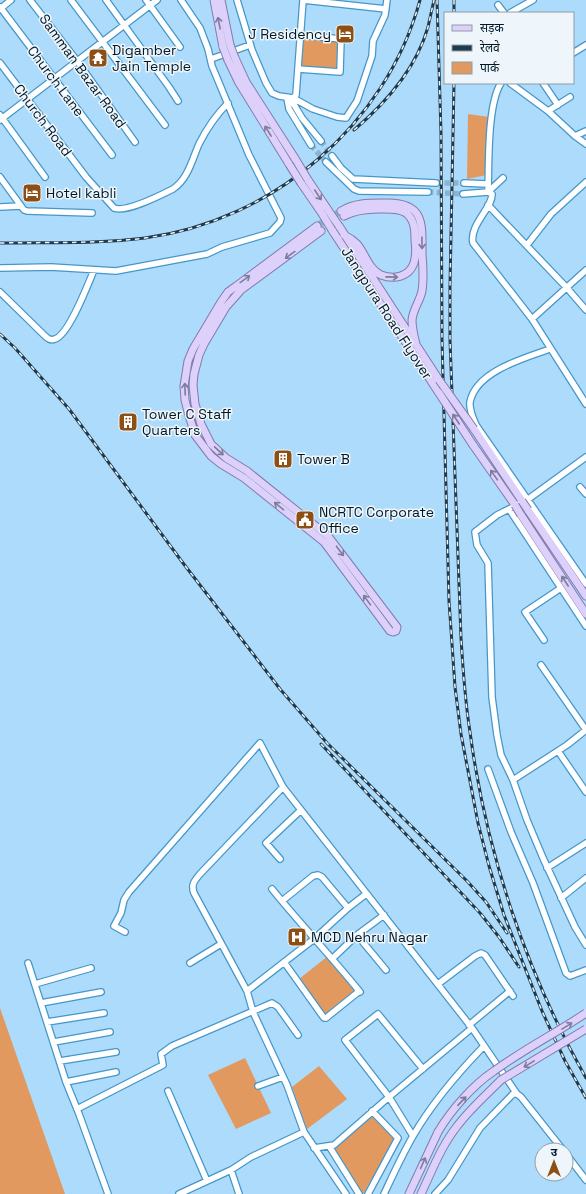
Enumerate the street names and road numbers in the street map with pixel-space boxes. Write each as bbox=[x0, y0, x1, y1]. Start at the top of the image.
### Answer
street label: Samman Bazar Road bbox=[36, 10, 130, 132]
street label: Church Lane bbox=[23, 42, 89, 120]
street label: Church Road bbox=[10, 80, 76, 160]
street label: Jangpura Road Flyover bbox=[337, 243, 437, 383]

